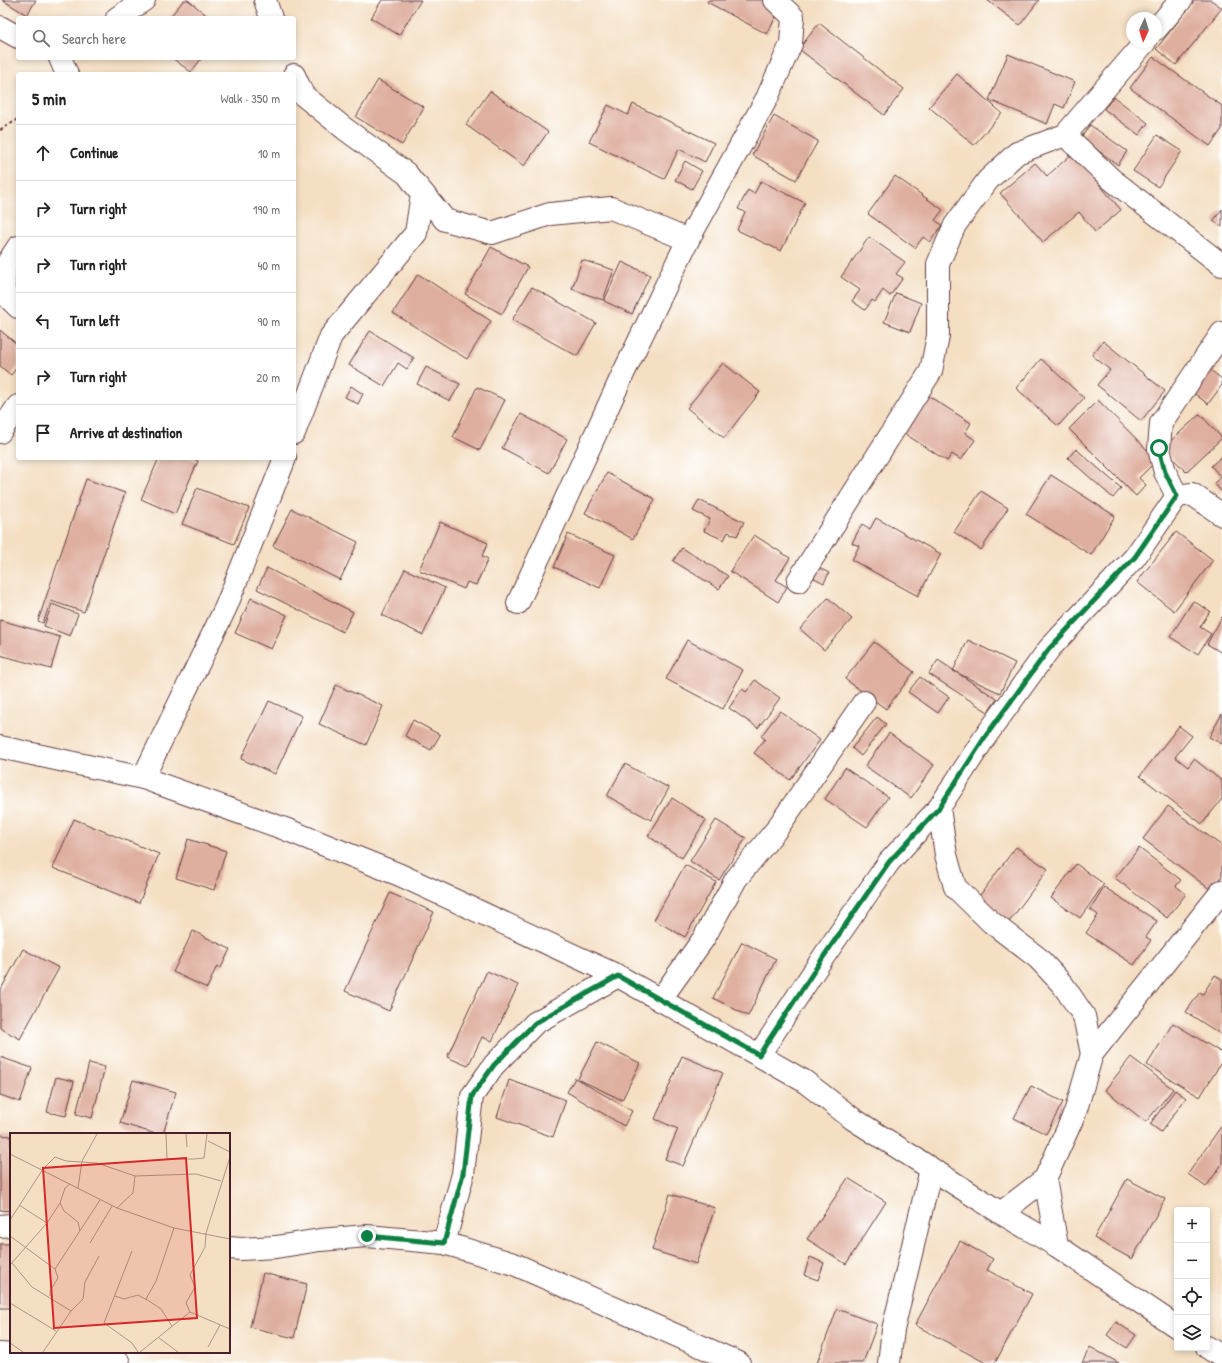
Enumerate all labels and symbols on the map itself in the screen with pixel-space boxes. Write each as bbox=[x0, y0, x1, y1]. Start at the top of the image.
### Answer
north arrow bbox=[1126, 12, 1162, 48]
route start bbox=[1150, 439, 1168, 457]
inset map bbox=[10, 1133, 230, 1353]
route end bbox=[358, 1227, 376, 1245]

